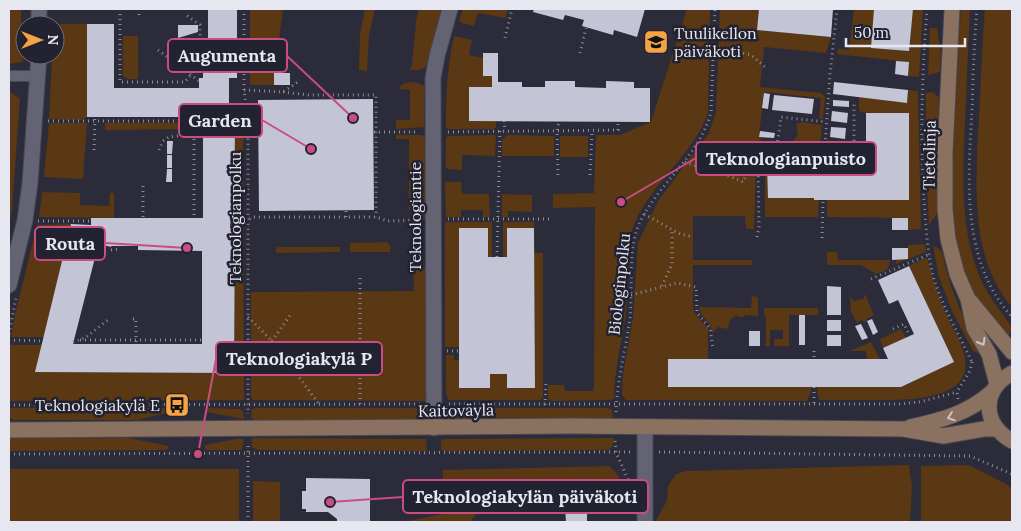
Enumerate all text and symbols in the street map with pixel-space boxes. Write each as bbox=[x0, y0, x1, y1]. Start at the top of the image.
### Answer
north arrow bbox=[15, 15, 65, 65]
scale bar bbox=[846, 15, 965, 47]
place label: Tuulikellon päiväkoti bbox=[674, 23, 757, 61]
text: 50 m bbox=[854, 23, 889, 42]
school or university icon: Tuulikellon päiväkoti bbox=[643, 29, 669, 55]
text: N bbox=[44, 35, 62, 46]
callout: Augumenta bbox=[168, 39, 287, 72]
text: Augumenta bbox=[178, 44, 277, 67]
callout: Garden bbox=[179, 104, 262, 137]
text: Garden bbox=[188, 109, 252, 132]
street label: Tietolinja bbox=[918, 120, 940, 190]
callout: Teknologianpuisto bbox=[696, 142, 876, 175]
text: Teknologianpuisto bbox=[706, 147, 866, 170]
street label: Teknologianpolku bbox=[225, 151, 245, 284]
street label: Teknologiantie bbox=[405, 161, 425, 272]
callout: Routa bbox=[35, 227, 105, 260]
text: Routa bbox=[45, 232, 96, 255]
street label: Biologinpolku bbox=[604, 232, 634, 336]
one-way arrow bbox=[975, 336, 985, 345]
callout: Teknologiakylä P bbox=[216, 342, 382, 375]
text: Teknologiakylä P bbox=[226, 347, 372, 370]
bus stop icon: Teknologiakylä E bbox=[164, 392, 190, 418]
place label: Teknologiakylä E bbox=[35, 395, 160, 415]
street label: Kaitoväylä bbox=[418, 399, 494, 421]
one-way arrow bbox=[947, 411, 955, 421]
callout: Teknologiakylän päiväkoti bbox=[403, 480, 648, 513]
text: Teknologiakylän päiväkoti bbox=[413, 485, 637, 508]

